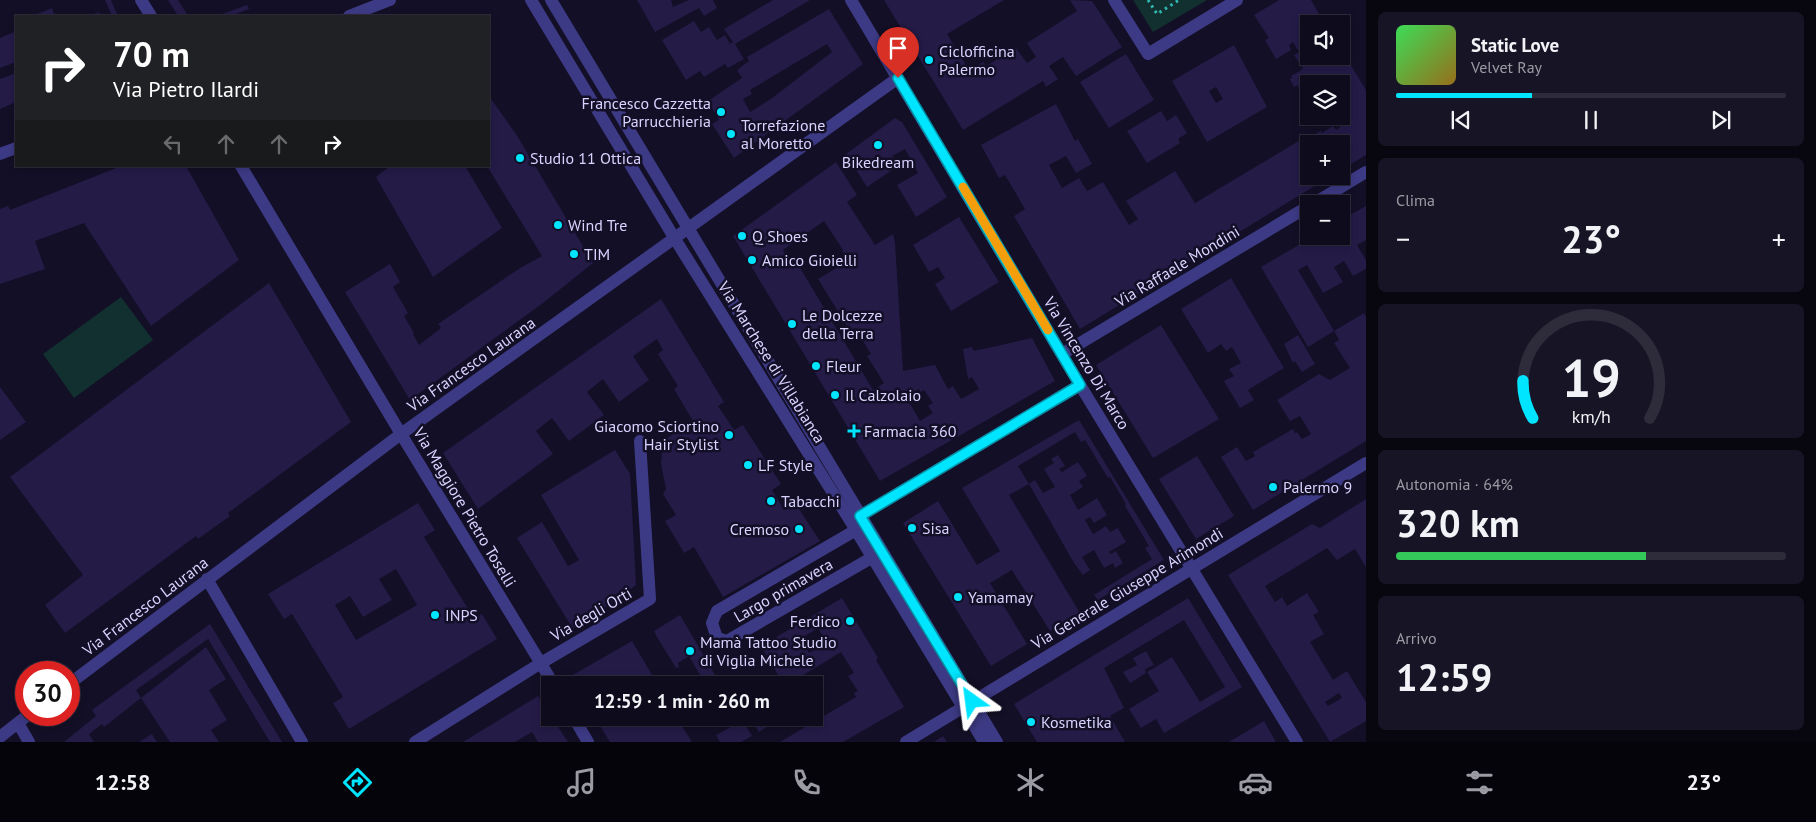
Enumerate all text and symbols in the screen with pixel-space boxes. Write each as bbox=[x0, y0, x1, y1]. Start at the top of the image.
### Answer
map controls bbox=[1300, 15, 1350, 245]
button: sound bbox=[1300, 15, 1350, 65]
pin bbox=[877, 27, 919, 78]
text: 70 m bbox=[113, 31, 190, 77]
text: Static Love bbox=[1471, 33, 1559, 57]
icon: arrive bbox=[884, 34, 912, 62]
icon: right bbox=[30, 35, 95, 100]
place label: Ciclofficina Palermo bbox=[939, 41, 1015, 79]
marker: Ciclofficina Palermo bbox=[923, 54, 935, 66]
text: Velvet Ray bbox=[1471, 57, 1542, 77]
text: Via Pietro Ilardi bbox=[113, 75, 259, 103]
button: layers bbox=[1300, 75, 1350, 125]
place label: Francesco Cazzetta Parrucchieria bbox=[581, 93, 711, 131]
marker: Francesco Cazzetta Parrucchieria bbox=[715, 106, 727, 118]
icon: previous bbox=[1447, 106, 1475, 134]
icon: pause bbox=[1577, 106, 1605, 134]
icon: next bbox=[1707, 106, 1735, 134]
place label: Torrefazione al Moretto bbox=[741, 115, 825, 153]
marker: Torrefazione al Moretto bbox=[725, 128, 737, 140]
icon: left bbox=[159, 130, 187, 158]
icon: ahead bbox=[212, 130, 240, 158]
icon: ahead bbox=[265, 130, 293, 158]
icon: right bbox=[318, 130, 346, 158]
button: + bbox=[1300, 135, 1350, 185]
marker: Bikedream bbox=[872, 139, 884, 151]
place label: Studio 11 Ottica bbox=[530, 148, 641, 168]
marker: Studio 11 Ottica bbox=[514, 152, 526, 164]
place label: Bikedream bbox=[842, 152, 914, 172]
text: Clima bbox=[1396, 190, 1435, 210]
button: − bbox=[1300, 195, 1350, 245]
text: 23° bbox=[1561, 214, 1621, 263]
place label: Wind Tre bbox=[568, 215, 627, 235]
marker: Wind Tre bbox=[552, 219, 564, 231]
text: − bbox=[1396, 220, 1410, 257]
text: + bbox=[1772, 220, 1786, 257]
street label: Via Raffaele Mondini bbox=[1110, 221, 1243, 312]
place label: Q Shoes bbox=[752, 226, 808, 246]
marker: Q Shoes bbox=[736, 230, 748, 242]
place label: TIM bbox=[584, 244, 610, 264]
marker: TIM bbox=[568, 248, 580, 260]
place label: Amico Gioielli bbox=[762, 250, 857, 270]
marker: Amico Gioielli bbox=[746, 254, 758, 266]
street label: Via Marchese di Villabianca bbox=[713, 277, 830, 447]
street label: Via Vincenzo Di Marco bbox=[1039, 292, 1135, 433]
place label: Le Dolcezze della Terra bbox=[802, 305, 882, 343]
street label: Via Francesco Laurana bbox=[402, 312, 539, 416]
marker: Le Dolcezze della Terra bbox=[786, 318, 798, 330]
text: 19 bbox=[1562, 344, 1620, 411]
place label: Fleur bbox=[826, 356, 862, 376]
marker: Fleur bbox=[810, 360, 822, 372]
place label: Il Calzolaio bbox=[845, 385, 921, 405]
marker: Il Calzolaio bbox=[829, 389, 841, 401]
text: km/h bbox=[1571, 405, 1611, 428]
place label: Giacomo Sciortino Hair Stylist bbox=[594, 416, 720, 454]
place label: Farmacia 360 bbox=[864, 421, 957, 441]
street label: Via Maggiore Pietro Toselli bbox=[409, 423, 521, 590]
marker: Farmacia 360 bbox=[848, 425, 860, 437]
marker: Giacomo Sciortino Hair Stylist bbox=[723, 429, 735, 441]
place label: LF Style bbox=[758, 455, 813, 475]
marker: LF Style bbox=[742, 459, 754, 471]
text: Autonomia · 64% bbox=[1396, 474, 1513, 494]
place label: Palermo 9 bbox=[1283, 477, 1352, 497]
marker: Palermo 9 bbox=[1267, 481, 1279, 493]
place label: Tabacchi bbox=[781, 491, 840, 511]
marker: Tabacchi bbox=[765, 495, 777, 507]
text: 320 km bbox=[1396, 498, 1520, 547]
place label: Sisa bbox=[922, 518, 949, 538]
place label: Cremoso bbox=[730, 519, 789, 539]
marker: Sisa bbox=[906, 522, 918, 534]
marker: Cremoso bbox=[793, 523, 805, 535]
street label: Via Generale Giuseppe Arimondi bbox=[1027, 523, 1226, 654]
street label: Via Francesco Laurana bbox=[77, 552, 212, 660]
street label: Largo primavera bbox=[730, 554, 836, 626]
street label: Via degli Orti bbox=[546, 583, 635, 646]
place label: Yamamay bbox=[968, 587, 1034, 607]
marker: Yamamay bbox=[952, 591, 964, 603]
place label: INPS bbox=[445, 605, 478, 625]
marker: INPS bbox=[429, 609, 441, 621]
place label: Ferdico bbox=[790, 611, 840, 631]
marker: Ferdico bbox=[844, 615, 856, 627]
text: Arrivo bbox=[1396, 628, 1437, 648]
place label: Mamà Tattoo Studio di Viglia Michele bbox=[700, 632, 837, 670]
marker: Mamà Tattoo Studio di Viglia Michele bbox=[684, 645, 696, 657]
text: 12:59 bbox=[1396, 652, 1492, 701]
speed limit sign: 30 bbox=[15, 661, 80, 726]
position arrow bbox=[945, 674, 997, 726]
text: 12:59 · 1 min · 260 m bbox=[594, 689, 770, 713]
place label: Kosmetika bbox=[1041, 712, 1112, 732]
marker: Kosmetika bbox=[1025, 716, 1037, 728]
icon: directions bbox=[340, 765, 375, 800]
icon: music bbox=[564, 765, 599, 800]
icon: phone bbox=[789, 765, 824, 800]
icon: climate bbox=[1013, 765, 1048, 800]
icon: car bbox=[1238, 765, 1273, 800]
icon: filters bbox=[1462, 765, 1497, 800]
text: 12:58 bbox=[95, 768, 151, 796]
text: 23° bbox=[1687, 768, 1721, 796]

